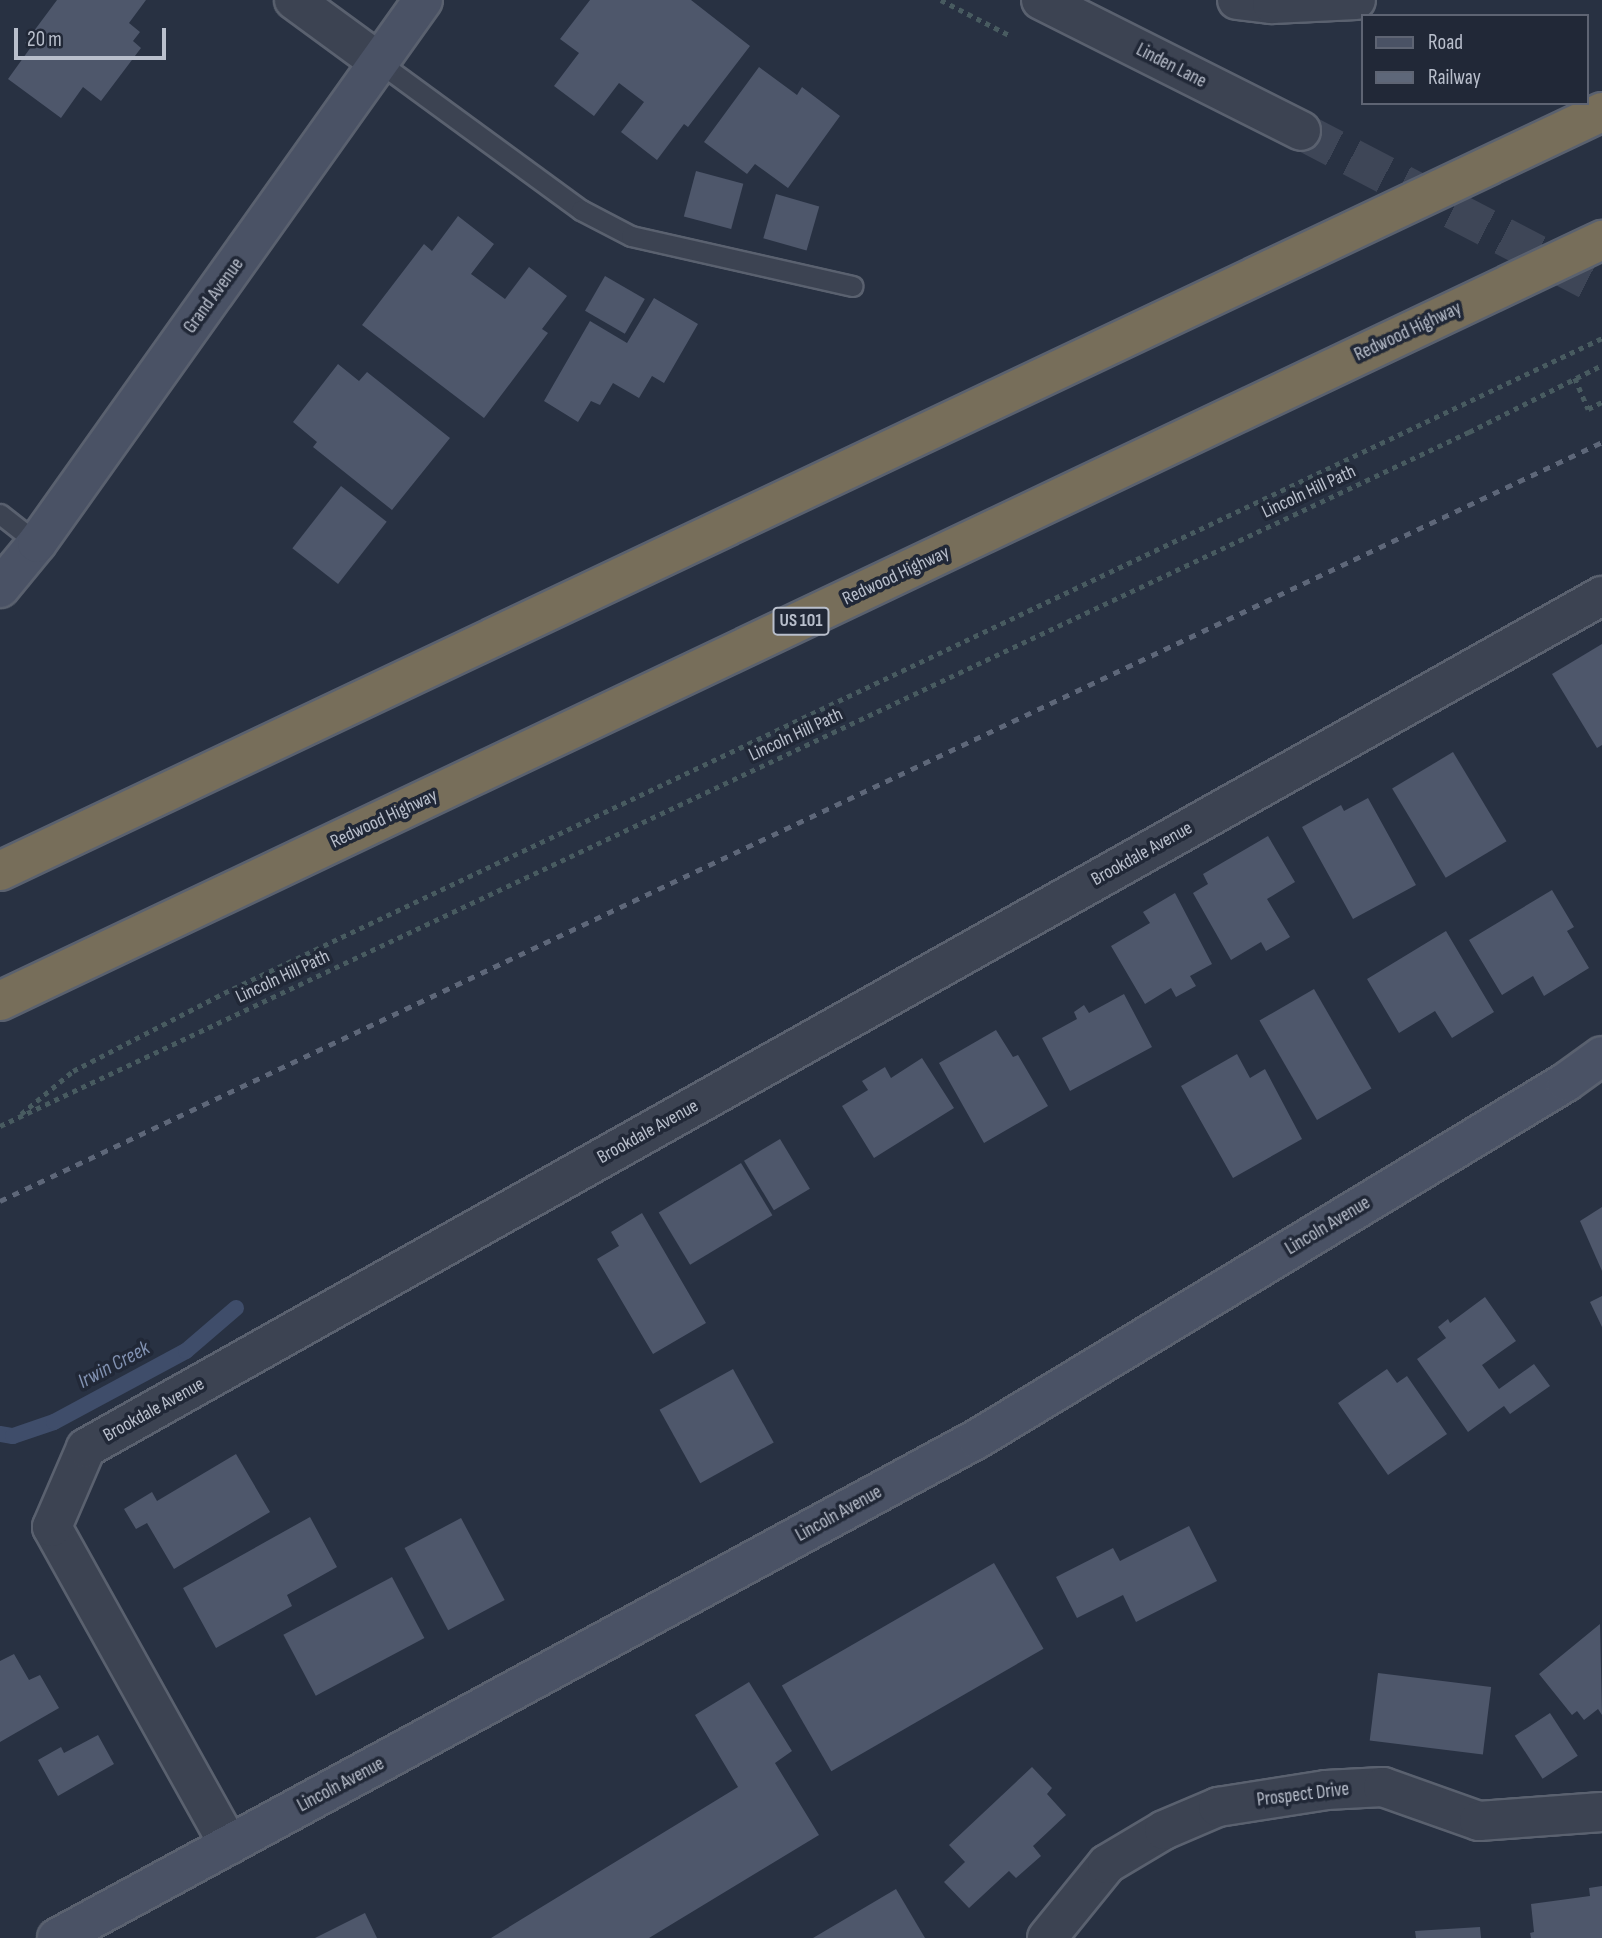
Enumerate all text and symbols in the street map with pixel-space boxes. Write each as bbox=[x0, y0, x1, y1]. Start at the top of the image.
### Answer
scale bar bbox=[18, 14, 170, 58]
legend bbox=[1360, 14, 1588, 105]
text: 20 m bbox=[27, 27, 62, 52]
text: Road bbox=[1428, 30, 1463, 55]
street label: Linden Lane bbox=[1132, 39, 1210, 93]
text: Railway bbox=[1428, 65, 1481, 90]
street label: Grand Avenue bbox=[179, 254, 249, 338]
street label: Redwood Highway bbox=[1351, 297, 1465, 367]
street label: Lincoln Hill Path bbox=[1258, 460, 1360, 524]
street label: Redwood Highway bbox=[839, 541, 953, 611]
road number: US 101 bbox=[771, 606, 831, 636]
street label: Lincoln Hill Path bbox=[745, 703, 847, 767]
street label: Redwood Highway bbox=[327, 784, 441, 854]
street label: Brookdale Avenue bbox=[1087, 817, 1197, 891]
street label: Lincoln Hill Path bbox=[232, 945, 334, 1009]
street label: Brookdale Avenue bbox=[593, 1095, 703, 1169]
street label: Lincoln Avenue bbox=[1281, 1192, 1375, 1260]
water label: Irwin Creek bbox=[74, 1336, 154, 1394]
street label: Brookdale Avenue bbox=[99, 1373, 209, 1447]
street label: Lincoln Avenue bbox=[792, 1481, 886, 1547]
street label: Lincoln Avenue bbox=[294, 1753, 388, 1817]
street label: Prospect Drive bbox=[1256, 1778, 1350, 1812]

